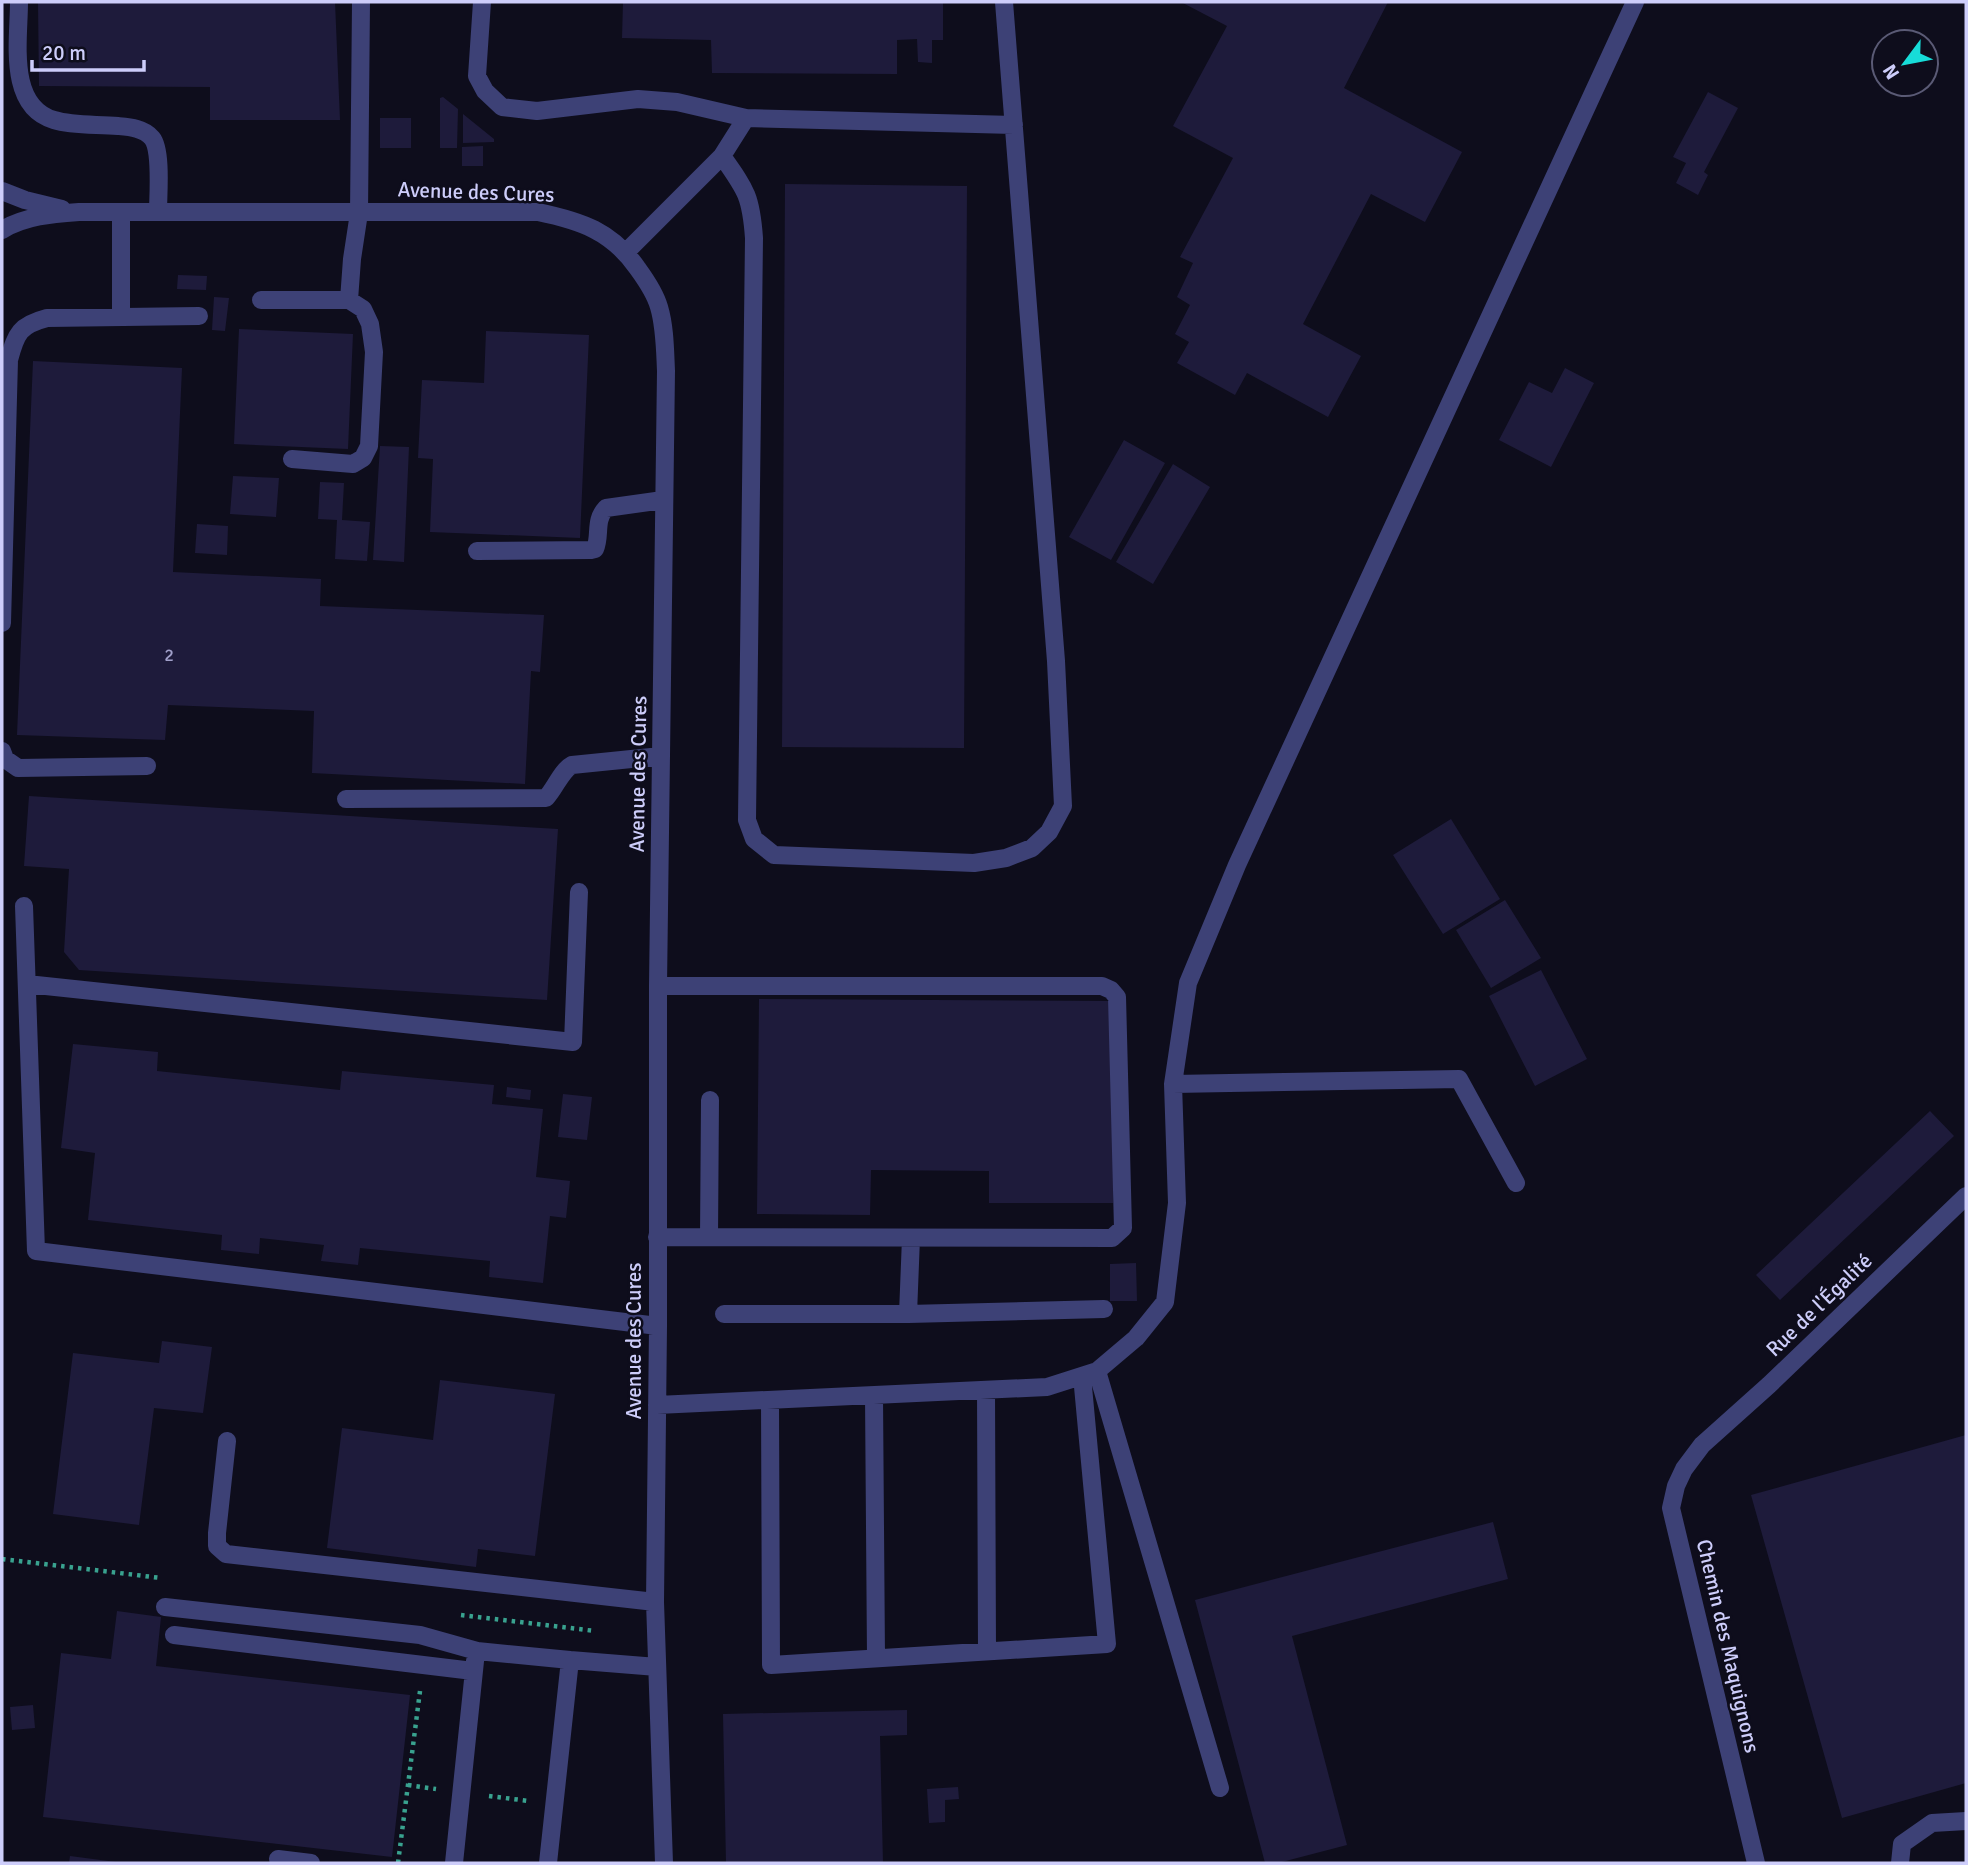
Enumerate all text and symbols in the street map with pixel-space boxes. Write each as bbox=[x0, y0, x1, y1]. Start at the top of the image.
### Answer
scale bar bbox=[32, 28, 144, 72]
north arrow bbox=[1870, 28, 1940, 98]
text: 20 m bbox=[42, 40, 86, 66]
text: N bbox=[1878, 60, 1905, 83]
street label: Avenue des Cures bbox=[397, 176, 555, 208]
house number: 2 bbox=[164, 644, 174, 666]
street label: Avenue des Cures bbox=[624, 695, 652, 853]
street label: Rue de l'Égalité bbox=[1760, 1248, 1878, 1362]
street label: Avenue des Cures bbox=[621, 1263, 647, 1419]
street label: Chemin des Maquignons bbox=[1691, 1537, 1765, 1755]

